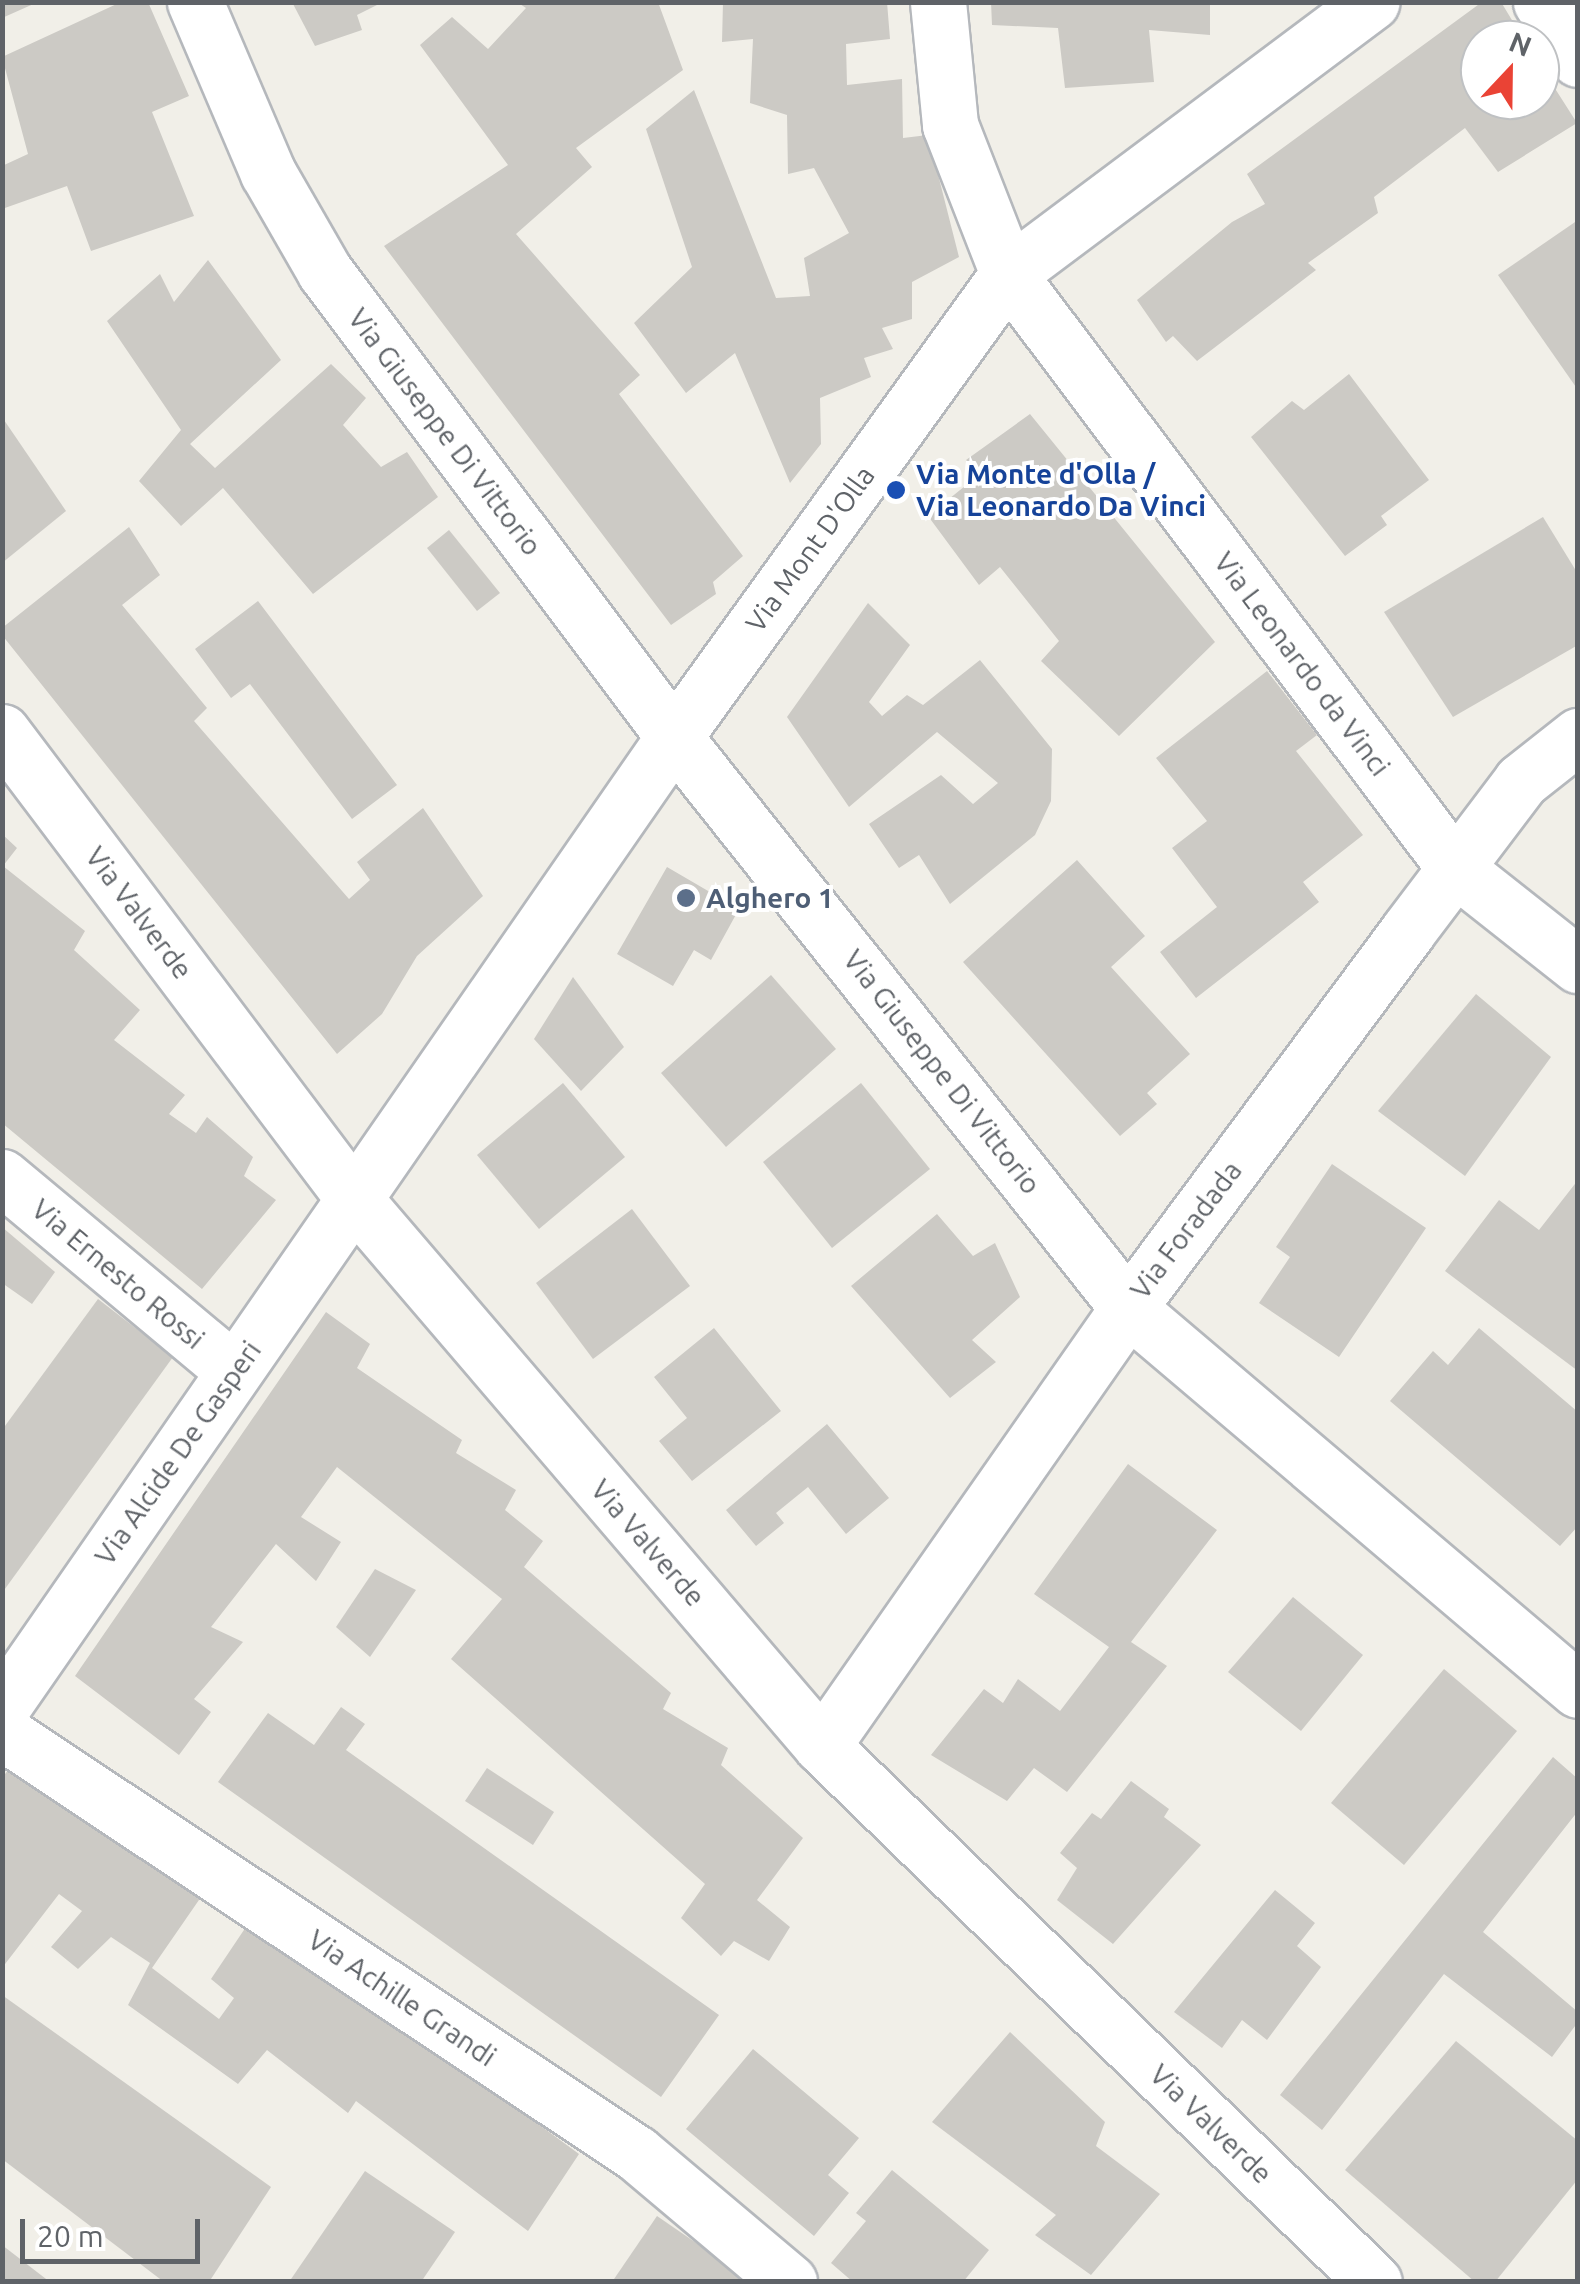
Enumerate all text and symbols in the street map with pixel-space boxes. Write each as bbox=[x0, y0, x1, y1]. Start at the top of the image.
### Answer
north arrow bbox=[1460, 20, 1560, 120]
text: N bbox=[1505, 25, 1536, 62]
street label: Via Giuseppe Di Vittorio bbox=[341, 302, 549, 562]
place label: Via Monte d'Olla / Via Leonardo Da Vinci bbox=[916, 457, 1206, 523]
street label: Via Mont D'Olla bbox=[738, 459, 882, 639]
marker: Via Monte d'Olla / Via Leonardo Da Vinci bbox=[885, 479, 907, 501]
street label: Via Leonardo da Vinci bbox=[1207, 546, 1397, 782]
street label: Via Valverde bbox=[78, 840, 200, 986]
place label: Alghero 1 bbox=[706, 881, 834, 915]
marker: Alghero 1 bbox=[675, 887, 697, 909]
street label: Via Giuseppe Di Vittorio bbox=[836, 943, 1048, 1201]
street label: Via Foradada bbox=[1123, 1154, 1249, 1306]
street label: Via Ernesto Rossi bbox=[25, 1192, 211, 1356]
street label: Via Alcide De Gasperi bbox=[88, 1334, 268, 1572]
street label: Via Valverde bbox=[584, 1473, 712, 1613]
street label: Via Achille Grandi bbox=[302, 1923, 502, 2073]
street label: Via Valverde bbox=[1143, 2057, 1279, 2191]
scale bar bbox=[25, 2199, 205, 2261]
text: 20 m bbox=[37, 2219, 104, 2253]

